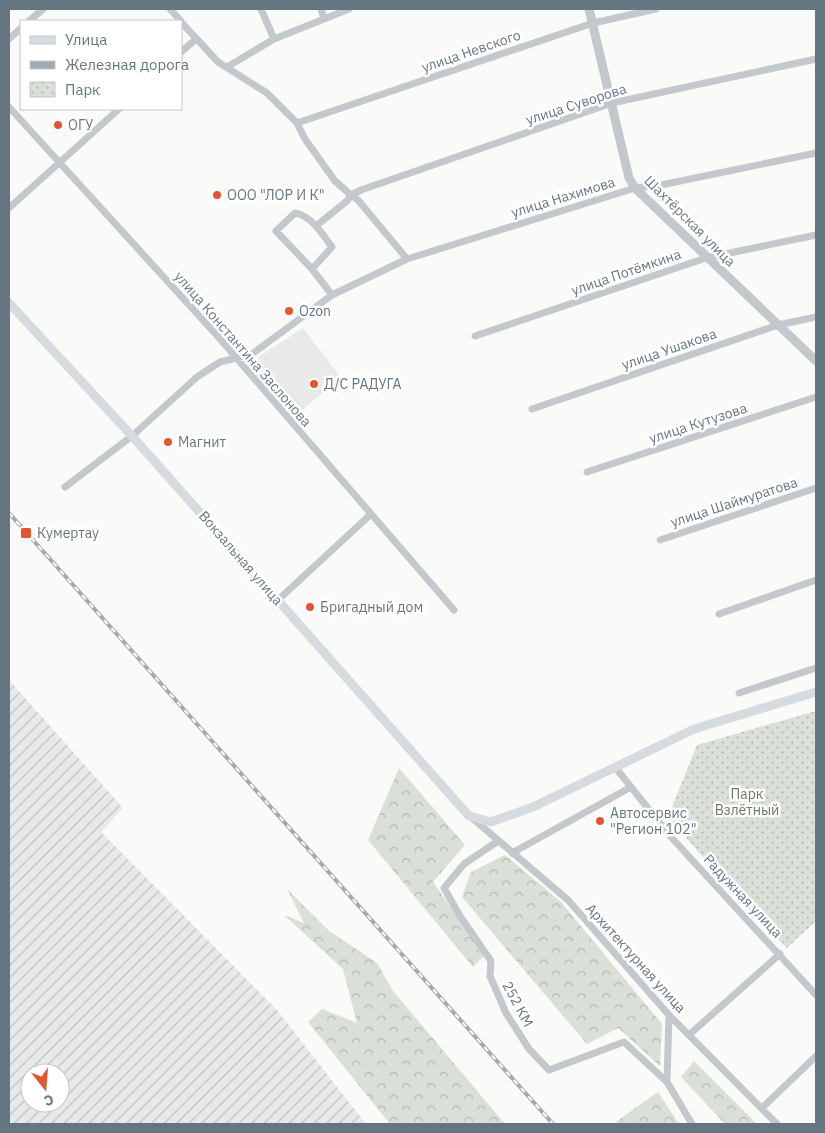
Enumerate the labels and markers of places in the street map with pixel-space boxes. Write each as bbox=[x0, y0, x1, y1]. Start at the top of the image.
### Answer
place label: ОГУ bbox=[68, 116, 94, 134]
marker: ОГУ bbox=[52, 119, 64, 131]
place label: ООО "ЛОР И К" bbox=[227, 186, 325, 204]
marker: ООО "ЛОР И К" bbox=[211, 189, 223, 201]
place label: Ozon bbox=[299, 302, 331, 320]
marker: Ozon bbox=[283, 305, 295, 317]
place label: Д/С РАДУГА bbox=[324, 375, 401, 393]
marker: Д/С РАДУГА bbox=[308, 378, 320, 390]
place label: Магнит bbox=[178, 433, 226, 451]
marker: Магнит bbox=[162, 436, 174, 448]
place label: Кумертау bbox=[37, 524, 99, 542]
marker: Кумертау bbox=[19, 526, 33, 540]
place label: Бригадный дом bbox=[320, 598, 423, 616]
marker: Бригадный дом bbox=[304, 601, 316, 613]
place label: Автосервис "Регион 102" bbox=[610, 804, 697, 838]
marker: Автосервис "Регион 102" bbox=[594, 815, 606, 827]

